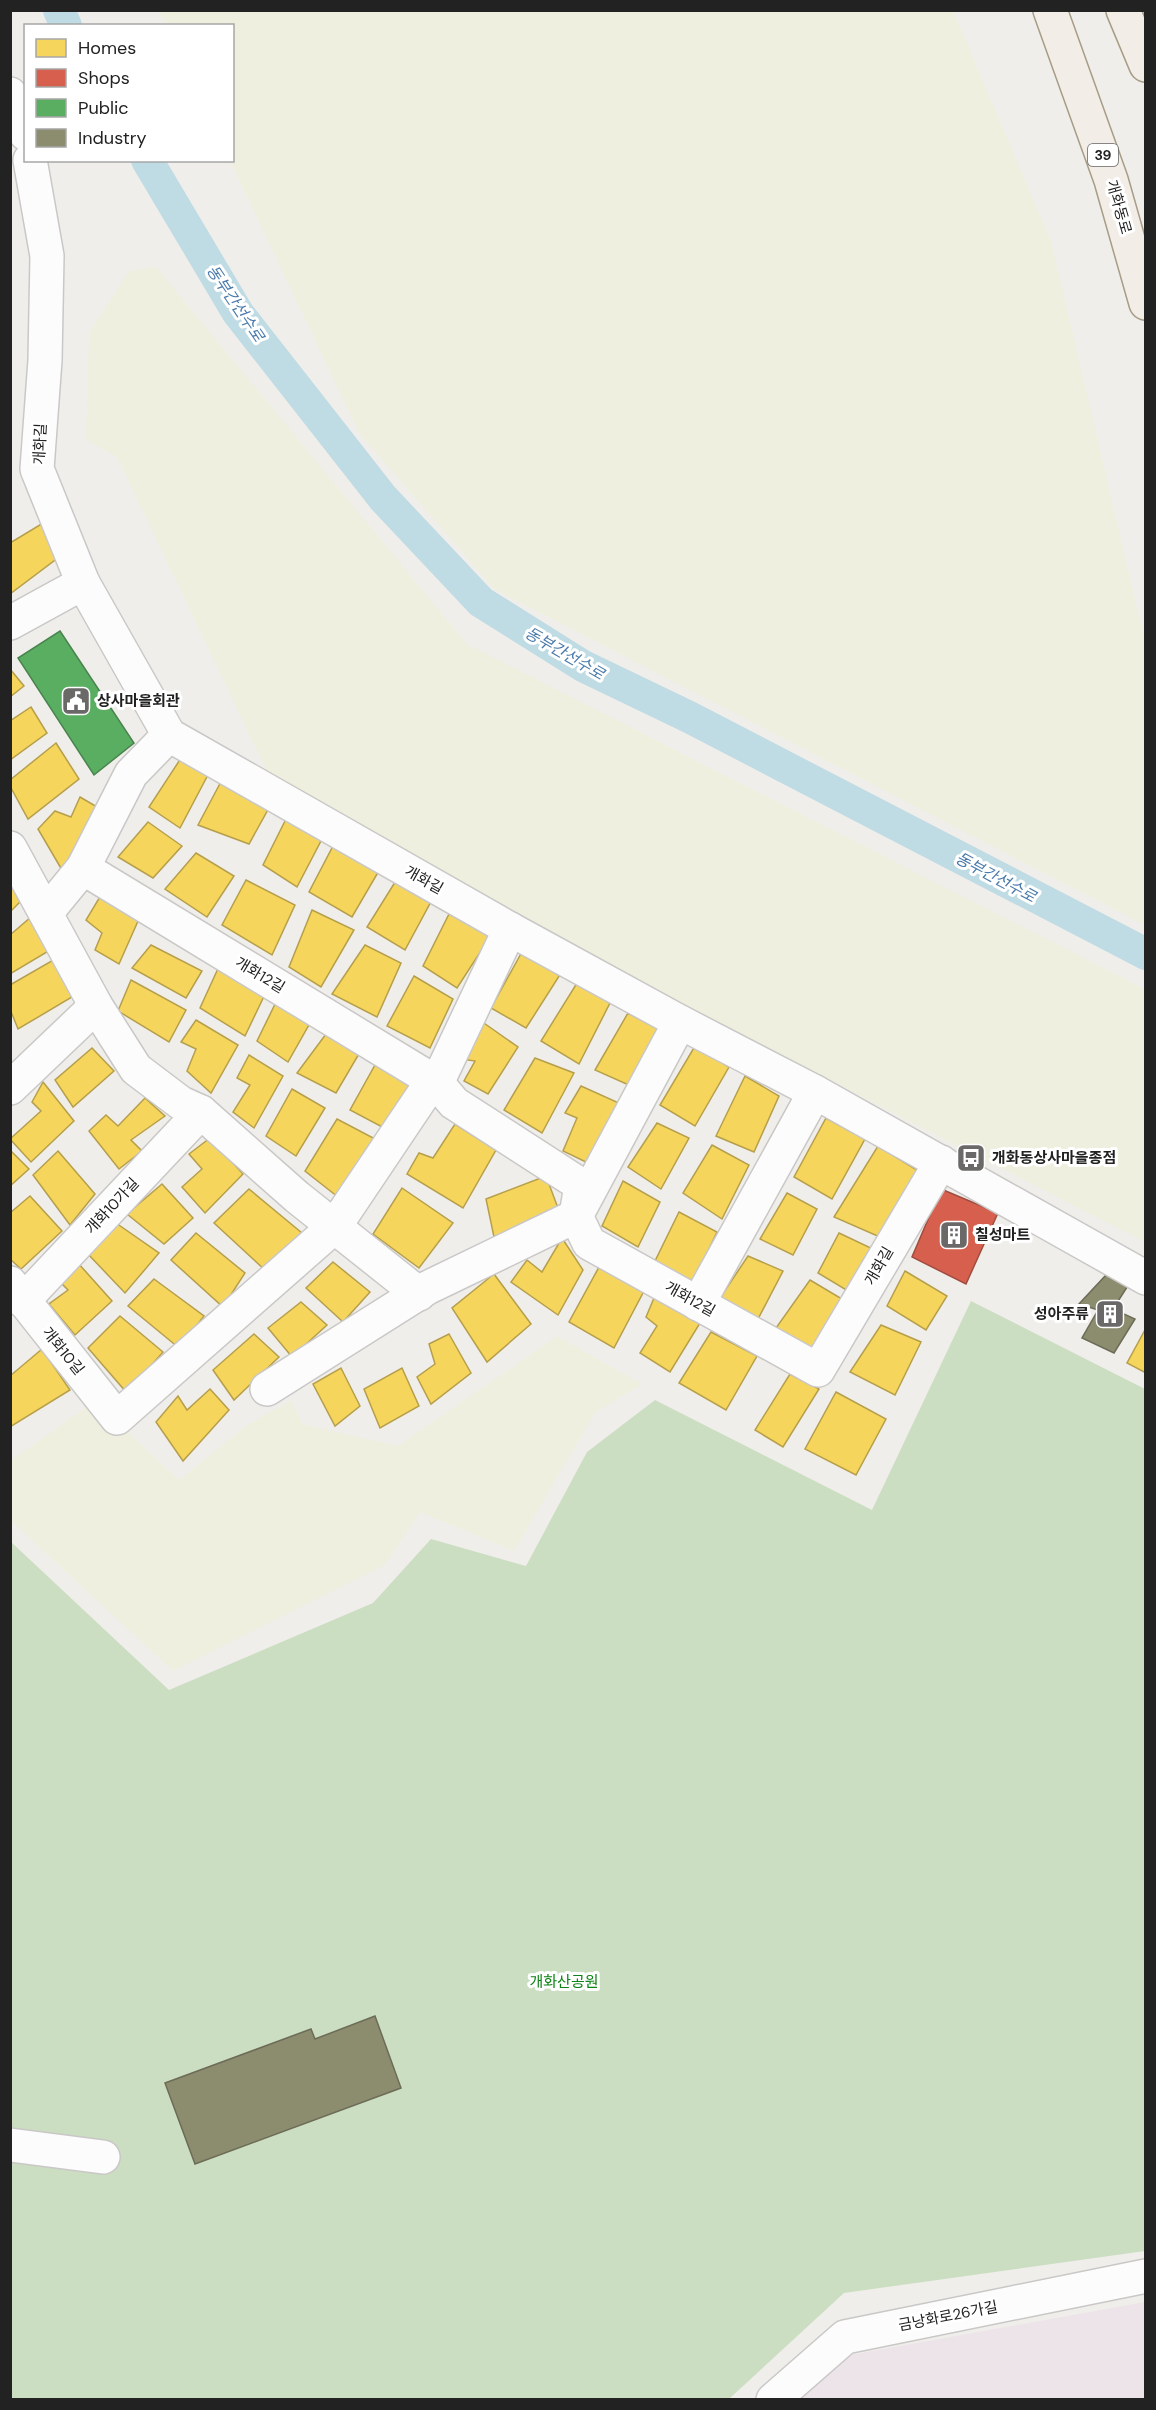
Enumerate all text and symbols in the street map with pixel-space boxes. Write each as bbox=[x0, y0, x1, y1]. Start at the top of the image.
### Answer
legend bbox=[24, 24, 234, 162]
text: Homes bbox=[78, 36, 136, 60]
text: Shops bbox=[78, 66, 130, 90]
text: Public bbox=[78, 96, 129, 120]
text: Industry bbox=[78, 126, 147, 150]
road number: 39 bbox=[1088, 144, 1118, 166]
street label: 개화동로 bbox=[1102, 178, 1136, 236]
water label: 동부간선수로 bbox=[202, 261, 270, 347]
street label: 개화길 bbox=[29, 423, 51, 465]
water label: 동부간선수로 bbox=[521, 622, 609, 685]
public building icon: 상사마을회관 bbox=[60, 685, 92, 717]
place label: 상사마을회관 bbox=[97, 691, 180, 711]
water label: 동부간선수로 bbox=[952, 847, 1041, 908]
street label: 개화길 bbox=[401, 861, 447, 899]
street label: 개화12길 bbox=[231, 952, 289, 998]
bus stop icon: 개화동상사마을종점 bbox=[955, 1142, 987, 1174]
place label: 개화동상사마을종점 bbox=[992, 1148, 1116, 1168]
street label: 개화10가길 bbox=[81, 1174, 143, 1238]
building icon: 칠성마트 bbox=[938, 1219, 970, 1251]
place label: 칠성마트 bbox=[975, 1225, 1030, 1245]
street label: 개화길 bbox=[860, 1243, 898, 1289]
street label: 개화12길 bbox=[661, 1277, 719, 1321]
building icon: 성아주류 bbox=[1094, 1298, 1126, 1330]
place label: 성아주류 bbox=[1034, 1304, 1089, 1324]
street label: 개화10길 bbox=[37, 1323, 89, 1379]
park label: 개화산공원 bbox=[529, 1972, 599, 1992]
street label: 금낭화로26가길 bbox=[897, 2297, 999, 2335]

